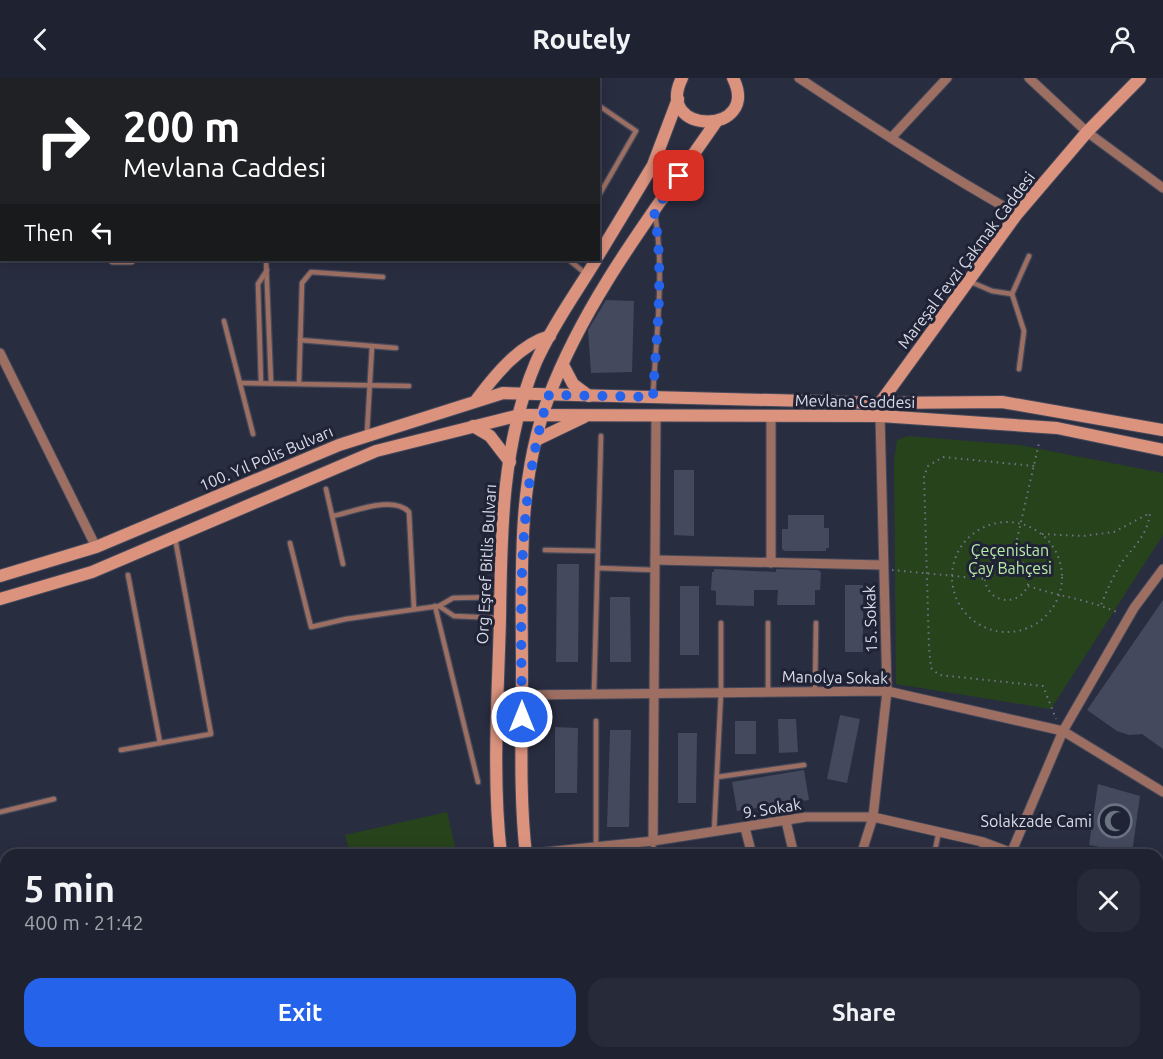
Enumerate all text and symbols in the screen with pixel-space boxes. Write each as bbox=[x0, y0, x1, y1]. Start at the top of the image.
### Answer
icon: back bbox=[24, 23, 57, 56]
icon: person bbox=[1106, 23, 1139, 56]
text: Routely bbox=[532, 24, 631, 54]
icon: right bbox=[24, 102, 102, 180]
text: 200 m bbox=[123, 103, 240, 150]
pin bbox=[653, 150, 704, 201]
text: Mevlana Caddesi bbox=[123, 152, 326, 182]
icon: arrive bbox=[662, 159, 695, 192]
street label: Mareşal Fevzi Çakmak Caddesi bbox=[894, 168, 1038, 352]
icon: left bbox=[86, 216, 119, 249]
text: Then bbox=[24, 220, 74, 245]
street label: Mevlana Caddesi bbox=[795, 391, 915, 411]
street label: 100. Yıl Polis Bulvarı bbox=[197, 422, 335, 494]
street label: Org Eşref Bitlis Bulvarı bbox=[473, 483, 499, 645]
park label: Çeçenistan Çay Bahçesi bbox=[968, 541, 1052, 577]
street label: 15. Sokak bbox=[860, 585, 880, 653]
street label: Manolya Sokak bbox=[782, 667, 888, 687]
position arrow bbox=[490, 685, 554, 749]
street label: 9. Sokak bbox=[742, 795, 802, 821]
mosque icon: Solakzade Cami bbox=[1097, 803, 1133, 839]
place label: Solakzade Cami bbox=[981, 812, 1092, 830]
text: 5 min bbox=[24, 868, 115, 909]
button: close bbox=[1077, 869, 1140, 932]
text: 400 m · 21:42 bbox=[24, 911, 144, 934]
button: Exit bbox=[24, 978, 576, 1047]
button: Share bbox=[588, 978, 1140, 1047]

